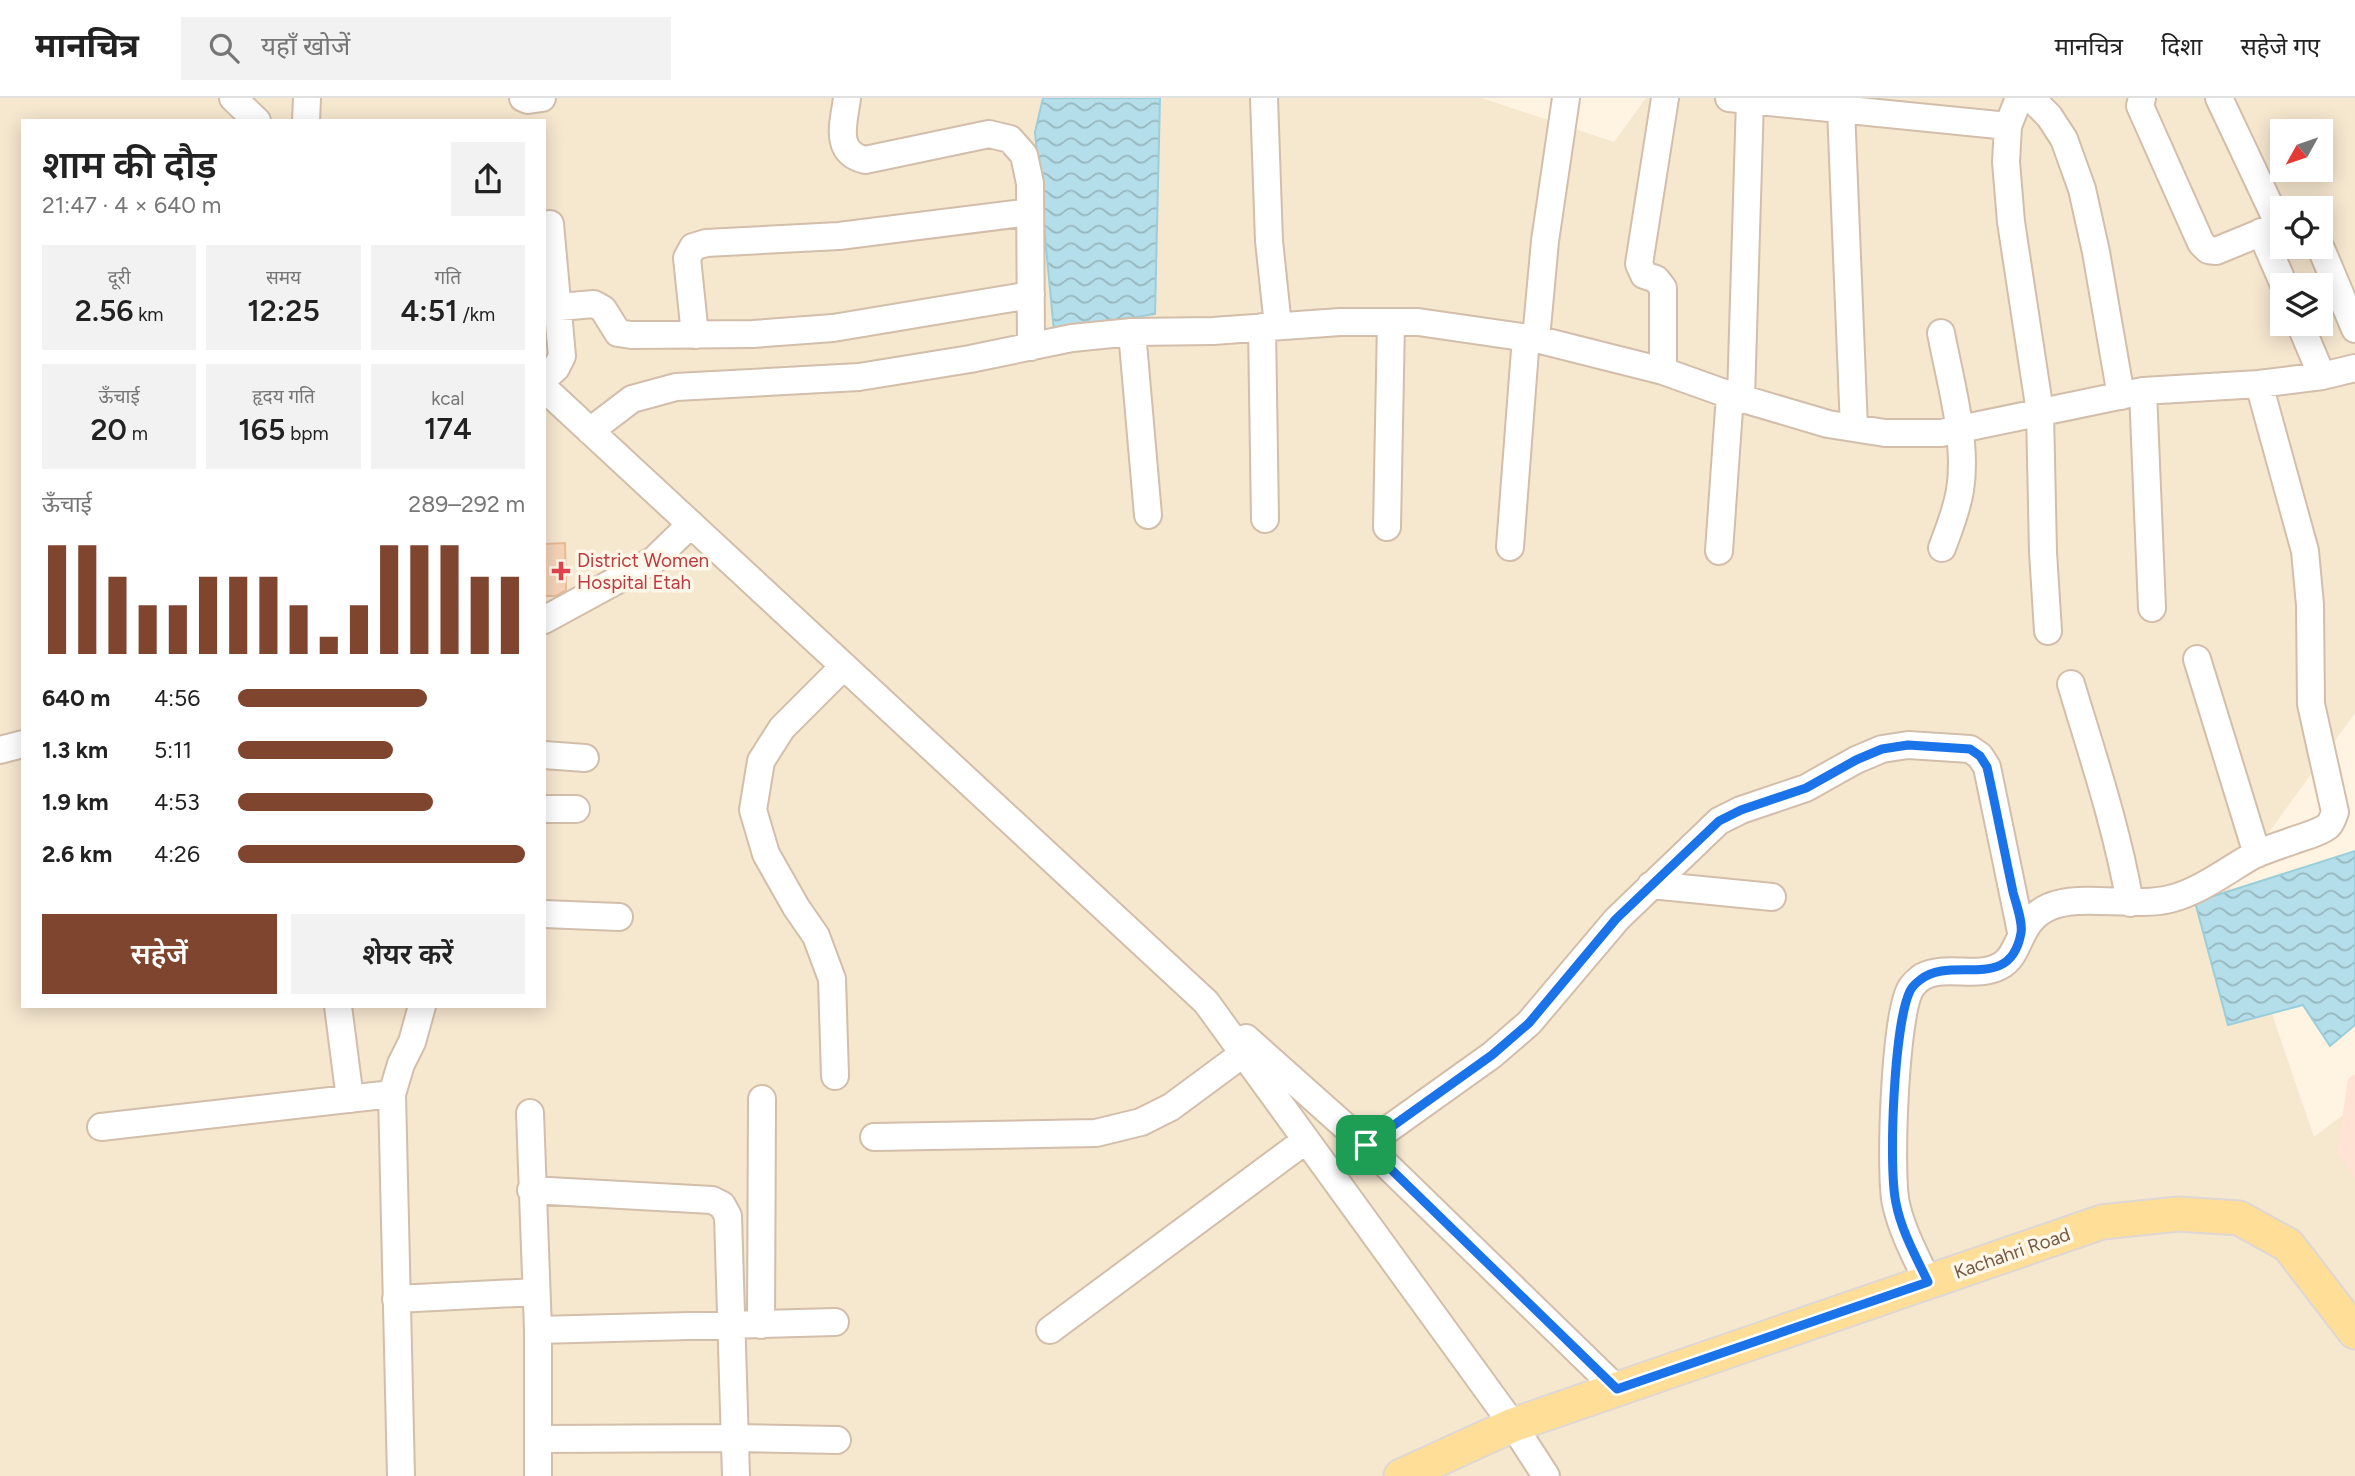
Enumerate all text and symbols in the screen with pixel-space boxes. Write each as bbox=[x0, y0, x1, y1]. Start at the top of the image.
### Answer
search box bbox=[181, 17, 671, 80]
text: मानचित्र bbox=[35, 26, 139, 65]
icon: search bbox=[205, 29, 243, 67]
text: यहाँ खोजें bbox=[261, 30, 350, 62]
text: मानचित्र bbox=[2054, 32, 2123, 61]
text: दिशा bbox=[2161, 32, 2203, 61]
text: सहेजे गए bbox=[2241, 32, 2320, 61]
north arrow bbox=[2270, 119, 2333, 182]
map controls bbox=[2270, 119, 2333, 336]
text: शाम की दौड़ bbox=[42, 142, 217, 188]
button: share bbox=[451, 142, 525, 216]
text: 21:47 · 4 × 640 m bbox=[42, 191, 221, 219]
button: locate bbox=[2270, 196, 2333, 259]
text: दूरी bbox=[108, 266, 131, 289]
text: समय bbox=[266, 266, 301, 289]
text: गति bbox=[435, 266, 461, 289]
button: layers bbox=[2270, 273, 2333, 336]
text: 2.56 bbox=[75, 292, 133, 329]
text: 12:25 bbox=[247, 292, 320, 329]
text: 4:51 bbox=[400, 292, 458, 329]
text: km bbox=[133, 303, 164, 326]
text: /km bbox=[458, 303, 495, 326]
text: ऊँचाई bbox=[99, 385, 140, 408]
text: हृदय गति bbox=[252, 385, 315, 408]
text: kcal bbox=[431, 387, 464, 410]
text: 174 bbox=[424, 410, 472, 447]
text: 20 bbox=[90, 411, 127, 448]
text: 165 bbox=[238, 411, 285, 448]
text: m bbox=[127, 422, 148, 445]
text: bpm bbox=[285, 422, 329, 445]
text: ऊँचाई bbox=[42, 490, 92, 518]
text: 289–292 m bbox=[408, 490, 525, 518]
place label: District Women Hospital Etah bbox=[577, 549, 709, 594]
marker: District Women Hospital Etah bbox=[551, 561, 571, 581]
text: 640 m bbox=[42, 684, 110, 712]
text: 4:56 bbox=[154, 684, 200, 712]
text: 1.3 km bbox=[42, 736, 108, 764]
text: 5:11 bbox=[154, 736, 192, 764]
text: 1.9 km bbox=[42, 788, 109, 816]
text: 4:53 bbox=[154, 788, 200, 816]
text: 2.6 km bbox=[42, 840, 112, 868]
text: 4:26 bbox=[154, 840, 200, 868]
button: सहेजें bbox=[42, 914, 277, 994]
button: शेयर करें bbox=[291, 914, 525, 994]
pin bbox=[1336, 1115, 1396, 1175]
icon: arrive bbox=[1347, 1126, 1385, 1164]
street label: Kachahri Road bbox=[1951, 1222, 2073, 1284]

